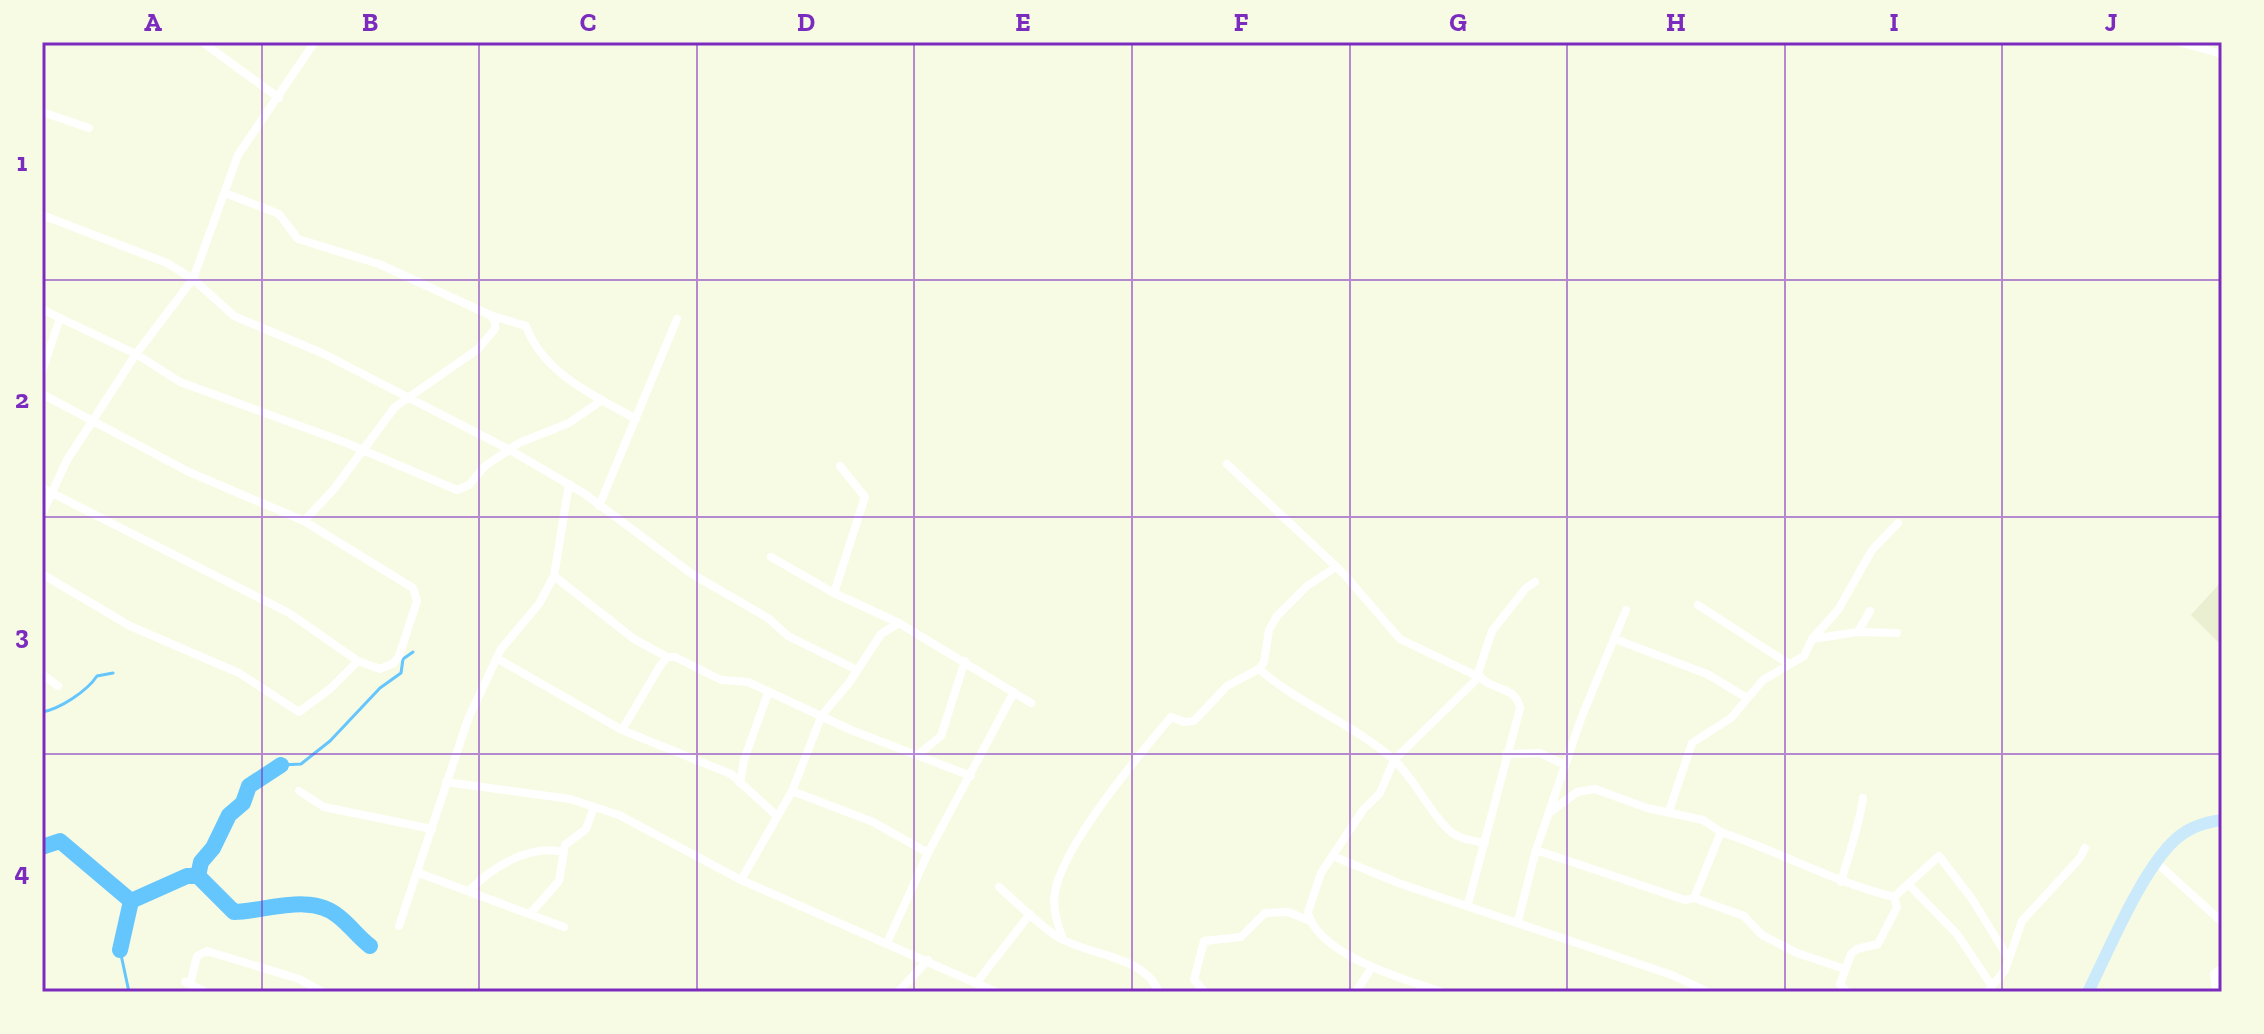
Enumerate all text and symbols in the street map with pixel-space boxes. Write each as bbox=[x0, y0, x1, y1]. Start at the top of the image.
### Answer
text: A bbox=[144, 6, 162, 38]
text: B bbox=[362, 6, 378, 38]
text: C bbox=[580, 6, 596, 38]
text: D bbox=[797, 6, 815, 38]
text: E bbox=[1015, 6, 1031, 38]
text: F bbox=[1234, 6, 1249, 38]
text: G bbox=[1449, 6, 1467, 38]
text: H bbox=[1666, 6, 1686, 38]
text: I bbox=[1889, 6, 1899, 38]
text: J bbox=[2105, 6, 2117, 38]
text: 1 bbox=[17, 146, 28, 178]
text: 2 bbox=[15, 383, 29, 415]
text: 3 bbox=[15, 619, 29, 651]
text: 4 bbox=[15, 856, 30, 888]

